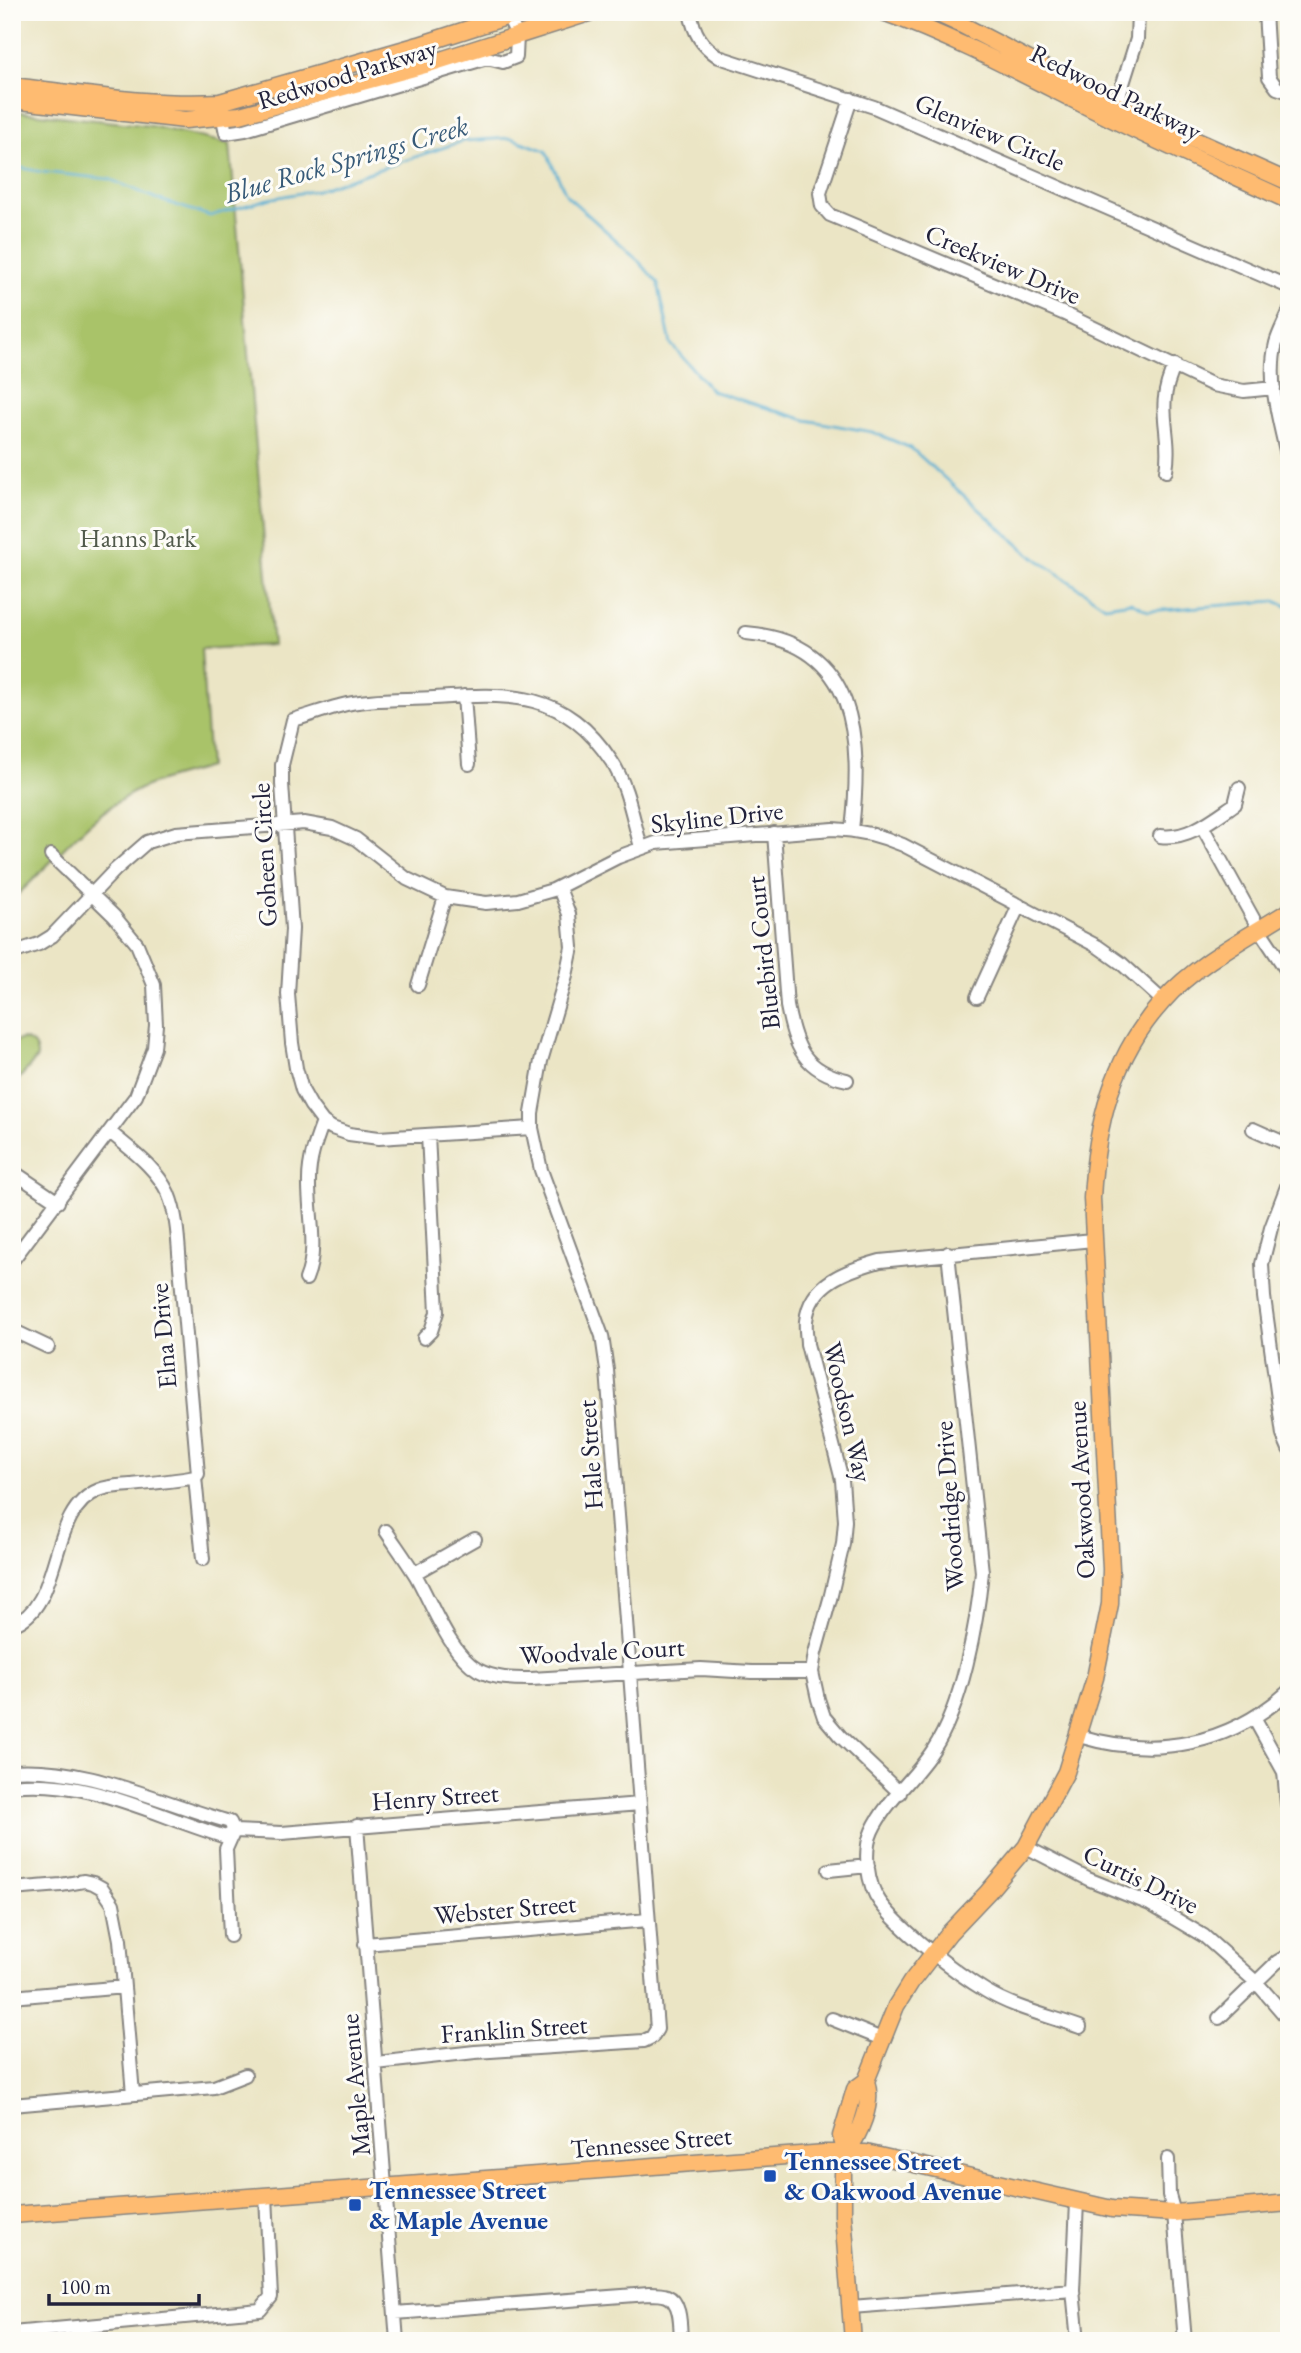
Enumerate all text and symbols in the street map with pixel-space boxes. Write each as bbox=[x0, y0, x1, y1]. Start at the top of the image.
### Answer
street label: Redwood Parkway bbox=[253, 30, 442, 117]
street label: Redwood Parkway bbox=[1025, 36, 1208, 148]
street label: Glenview Circle bbox=[910, 85, 1070, 179]
water label: Blue Rock Springs Creek bbox=[219, 107, 472, 211]
street label: Creekview Drive bbox=[920, 216, 1086, 312]
park label: Hanns Park bbox=[80, 521, 197, 555]
street label: Goheen Circle bbox=[243, 782, 285, 928]
street label: Skyline Drive bbox=[649, 793, 785, 841]
street label: Bluebird Court bbox=[738, 875, 788, 1031]
street label: Elna Drive bbox=[141, 1282, 185, 1390]
street label: Woodson Way bbox=[815, 1338, 881, 1486]
street label: Hale Street bbox=[569, 1399, 611, 1511]
street label: Oakwood Avenue bbox=[1059, 1400, 1103, 1580]
street label: Woodridge Drive bbox=[926, 1420, 972, 1592]
street label: Woodvale Court bbox=[519, 1630, 685, 1672]
street label: Henry Street bbox=[370, 1776, 500, 1818]
street label: Curtis Drive bbox=[1078, 1836, 1204, 1922]
street label: Webster Street bbox=[433, 1886, 577, 1932]
street label: Franklin Street bbox=[440, 2007, 588, 2051]
street label: Maple Avenue bbox=[332, 2012, 378, 2158]
street label: Tennessee Street bbox=[569, 2118, 733, 2166]
place label: Tennessee Street & Oakwood Avenue bbox=[784, 2144, 1002, 2208]
marker: Tennessee Street & Oakwood Avenue bbox=[762, 2168, 778, 2184]
place label: Tennessee Street & Maple Avenue bbox=[369, 2173, 548, 2237]
marker: Tennessee Street & Maple Avenue bbox=[347, 2197, 363, 2213]
scale bar bbox=[49, 2262, 200, 2306]
text: 100 m bbox=[60, 2273, 111, 2300]

